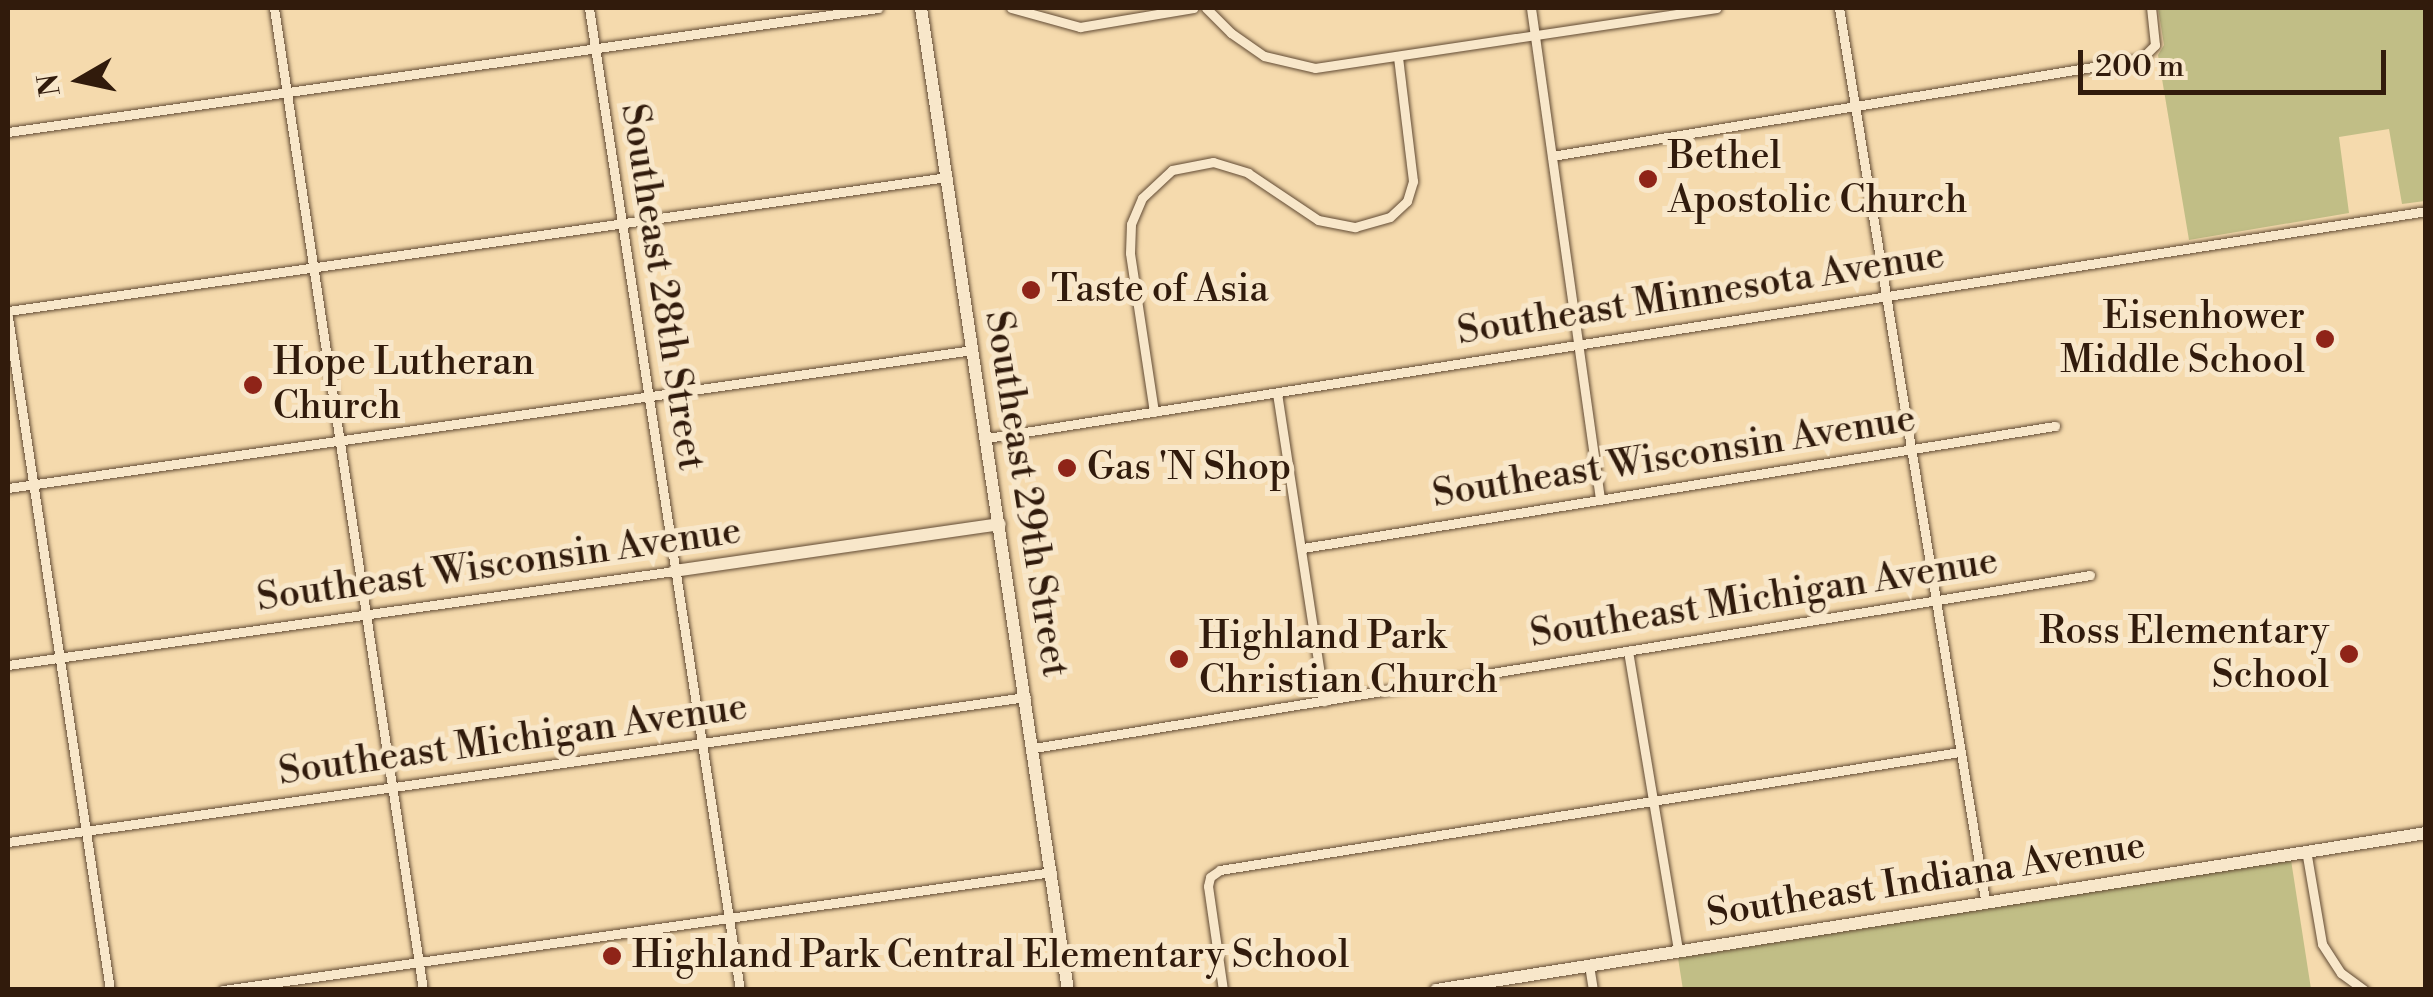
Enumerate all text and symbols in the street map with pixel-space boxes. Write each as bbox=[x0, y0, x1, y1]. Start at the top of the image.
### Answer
north arrow bbox=[30, 30, 130, 130]
scale bar bbox=[2083, 30, 2390, 92]
text: 200 m bbox=[2095, 48, 2184, 86]
text: N bbox=[31, 71, 69, 98]
street label: Southeast 28th Street bbox=[610, 100, 714, 474]
place label: Bethel Apostolic Church bbox=[1668, 134, 1967, 223]
marker: Bethel Apostolic Church bbox=[1637, 168, 1659, 190]
street label: Southeast Minnesota Avenue bbox=[1454, 233, 1948, 355]
place label: Taste of Asia bbox=[1051, 267, 1269, 313]
marker: Taste of Asia bbox=[1020, 279, 1042, 301]
place label: Eisenhower Middle School bbox=[2060, 294, 2305, 383]
street label: Southeast 29th Street bbox=[975, 308, 1077, 680]
marker: Eisenhower Middle School bbox=[2314, 328, 2336, 350]
place label: Hope Lutheran Church bbox=[273, 340, 534, 429]
marker: Hope Lutheran Church bbox=[242, 374, 264, 396]
street label: Southeast Wisconsin Avenue bbox=[1429, 396, 1919, 518]
place label: Gas 'N Shop bbox=[1087, 445, 1291, 491]
marker: Gas 'N Shop bbox=[1056, 457, 1078, 479]
street label: Southeast Wisconsin Avenue bbox=[254, 508, 744, 622]
street label: Southeast Michigan Avenue bbox=[1527, 538, 2001, 658]
place label: Ross Elementary School bbox=[2039, 609, 2329, 698]
place label: Highland Park Christian Church bbox=[1199, 614, 1498, 704]
marker: Ross Elementary School bbox=[2338, 643, 2360, 665]
marker: Highland Park Christian Church bbox=[1168, 648, 1190, 670]
street label: Southeast Michigan Avenue bbox=[276, 685, 750, 795]
street label: Southeast Indiana Avenue bbox=[1703, 823, 2149, 937]
place label: Highland Park Central Elementary School bbox=[632, 933, 1349, 979]
marker: Highland Park Central Elementary School bbox=[601, 945, 623, 967]

